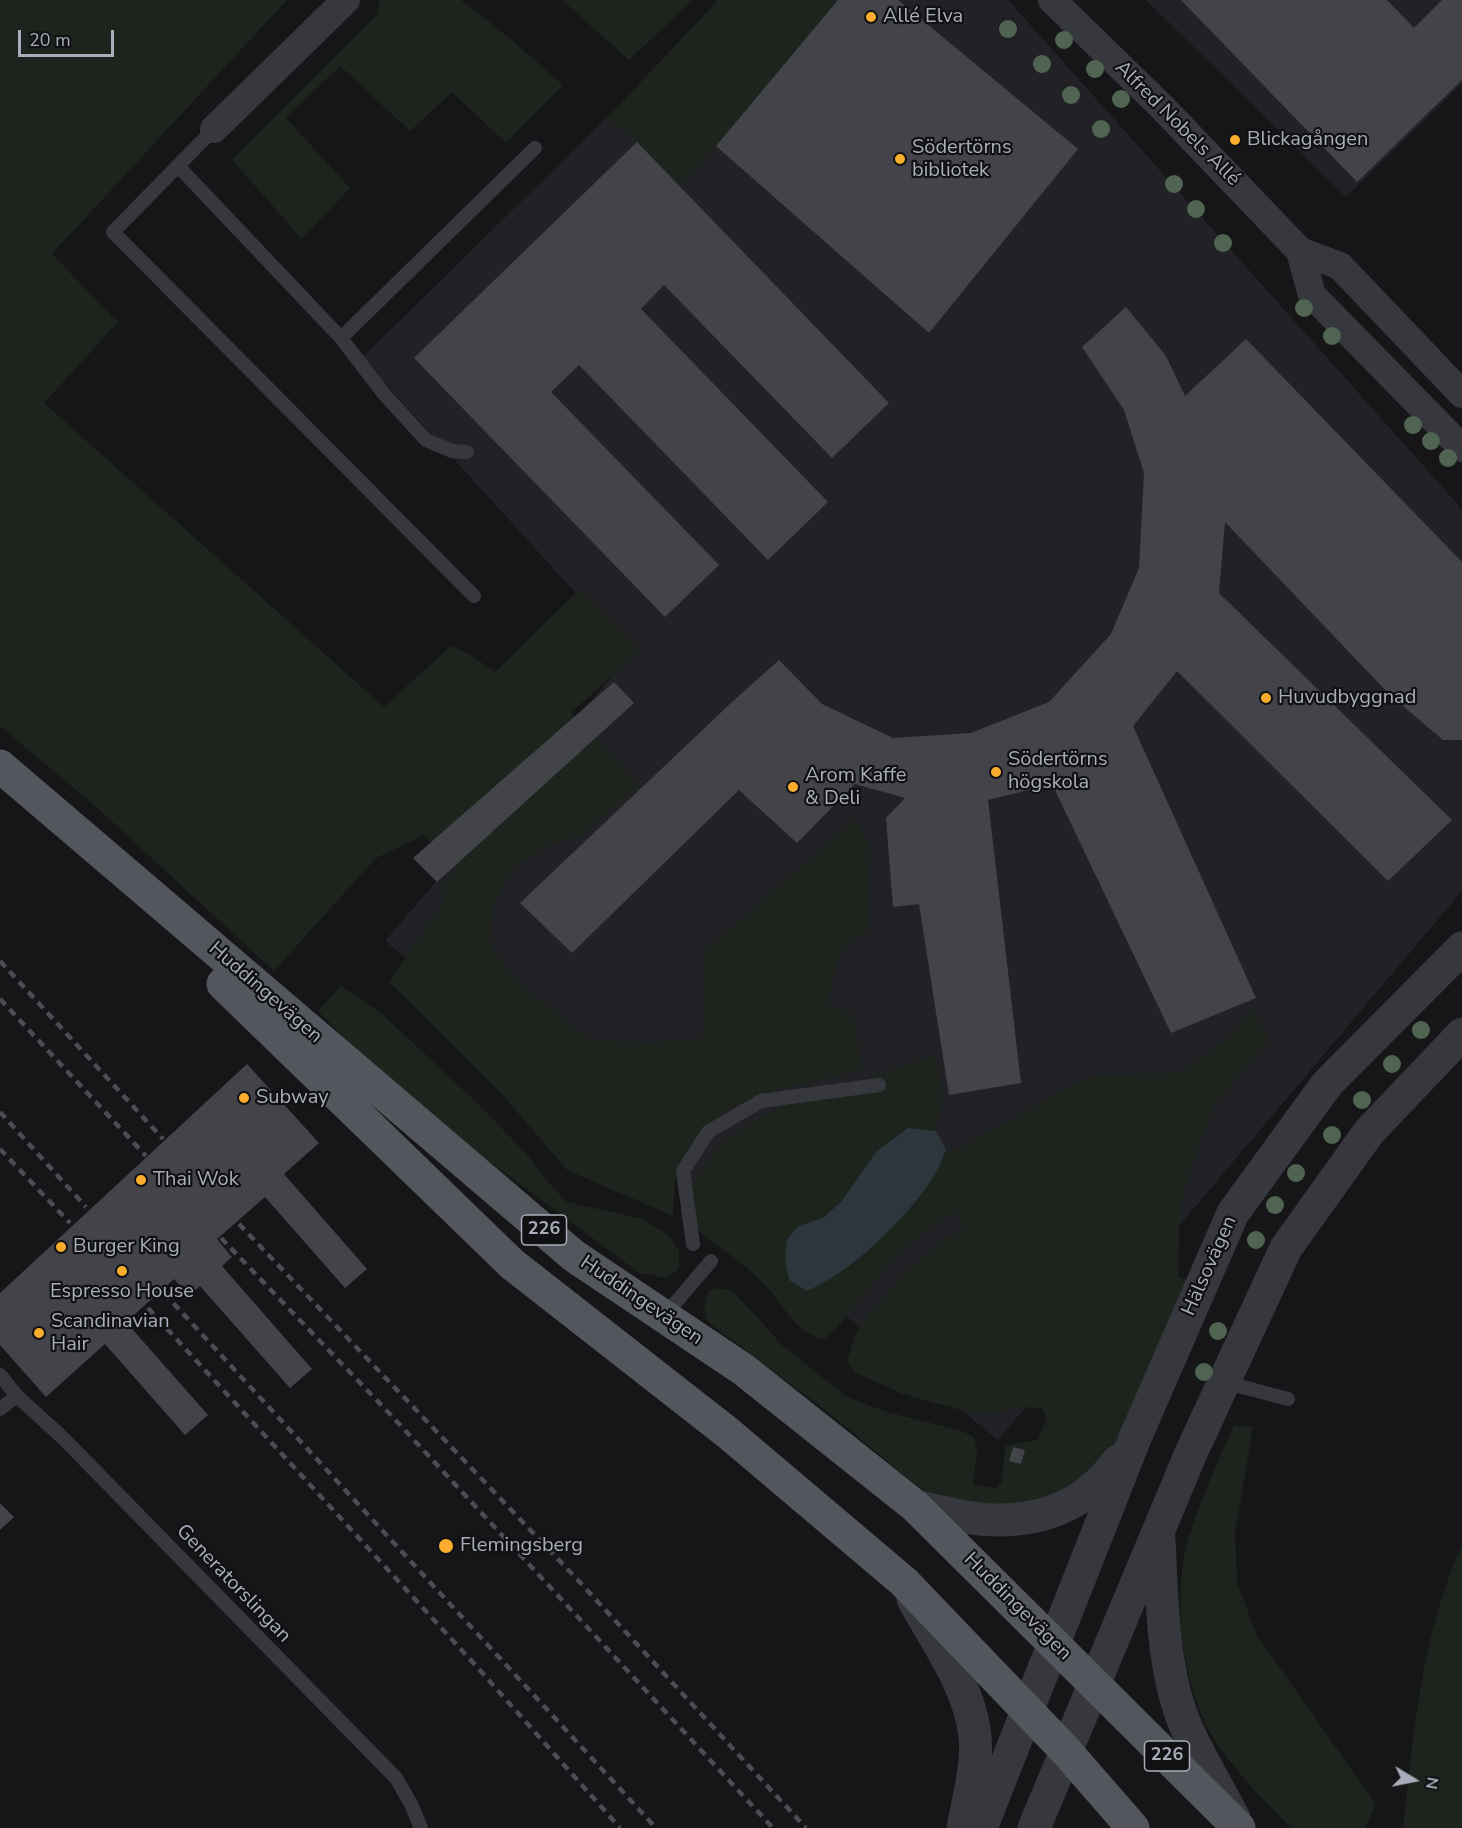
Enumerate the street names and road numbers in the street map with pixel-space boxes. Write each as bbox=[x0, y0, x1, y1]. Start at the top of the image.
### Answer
street label: Alfred Nobels Allé bbox=[1109, 56, 1245, 192]
street label: Huddingevägen bbox=[203, 937, 327, 1049]
street label: Hälsovägen bbox=[1177, 1212, 1243, 1320]
road number: 226 bbox=[522, 1215, 566, 1245]
street label: Huddingevägen bbox=[575, 1251, 707, 1351]
street label: Generatorslingan bbox=[170, 1520, 296, 1648]
street label: Huddingevägen bbox=[958, 1548, 1076, 1666]
road number: 226 bbox=[1144, 1741, 1190, 1771]

